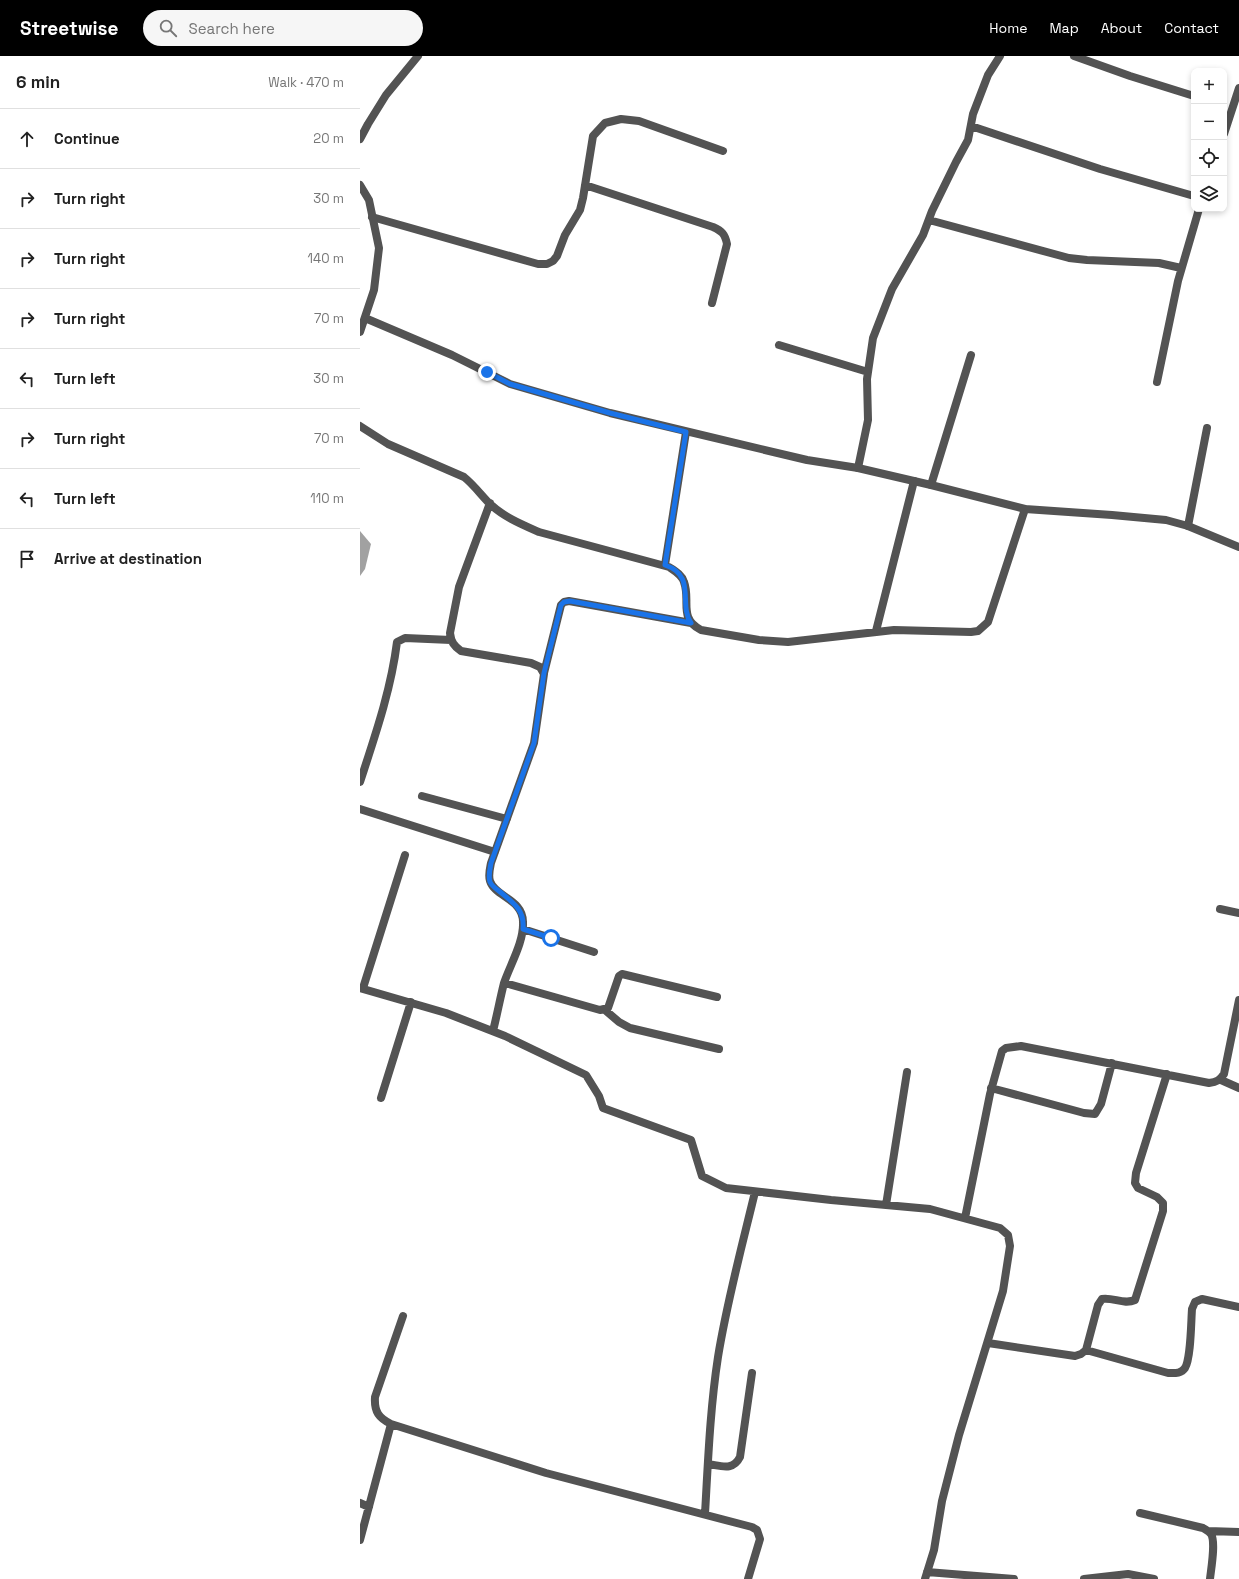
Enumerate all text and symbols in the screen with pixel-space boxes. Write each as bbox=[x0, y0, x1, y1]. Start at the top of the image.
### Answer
search box bbox=[143, 10, 423, 46]
text: Streetwise bbox=[20, 16, 119, 41]
icon: search bbox=[157, 17, 179, 39]
text: Search here bbox=[189, 19, 275, 38]
text: Home bbox=[989, 19, 1027, 37]
text: Map bbox=[1049, 19, 1079, 37]
text: About bbox=[1101, 19, 1142, 37]
text: Contact bbox=[1164, 19, 1219, 37]
map controls bbox=[1191, 68, 1227, 212]
button: + bbox=[1191, 68, 1227, 104]
text: 6 min bbox=[16, 71, 60, 93]
text: Walk · 470 m bbox=[268, 74, 344, 91]
button: − bbox=[1191, 104, 1227, 140]
icon: ahead bbox=[16, 128, 38, 150]
text: Continue bbox=[54, 129, 120, 148]
text: 20 m bbox=[313, 130, 344, 147]
button: locate bbox=[1191, 140, 1227, 176]
button: layers bbox=[1191, 176, 1227, 212]
icon: right bbox=[16, 188, 38, 210]
text: Turn right bbox=[54, 189, 125, 208]
text: 30 m bbox=[313, 190, 344, 207]
icon: right bbox=[16, 248, 38, 270]
text: Turn right bbox=[54, 249, 125, 268]
text: 140 m bbox=[308, 250, 344, 267]
icon: right bbox=[16, 308, 38, 330]
text: Turn right bbox=[54, 309, 125, 328]
text: 70 m bbox=[314, 310, 344, 327]
route end bbox=[478, 363, 496, 381]
icon: left bbox=[16, 368, 38, 390]
text: Turn left bbox=[54, 369, 116, 388]
text: 30 m bbox=[313, 370, 344, 387]
icon: right bbox=[16, 428, 38, 450]
text: Turn right bbox=[54, 429, 125, 448]
text: 70 m bbox=[314, 430, 344, 447]
icon: left bbox=[16, 488, 38, 510]
text: Turn left bbox=[54, 489, 116, 508]
text: 110 m bbox=[310, 490, 344, 507]
icon: arrive bbox=[16, 548, 38, 570]
text: Arrive at destination bbox=[54, 549, 202, 568]
route start bbox=[542, 929, 560, 947]

